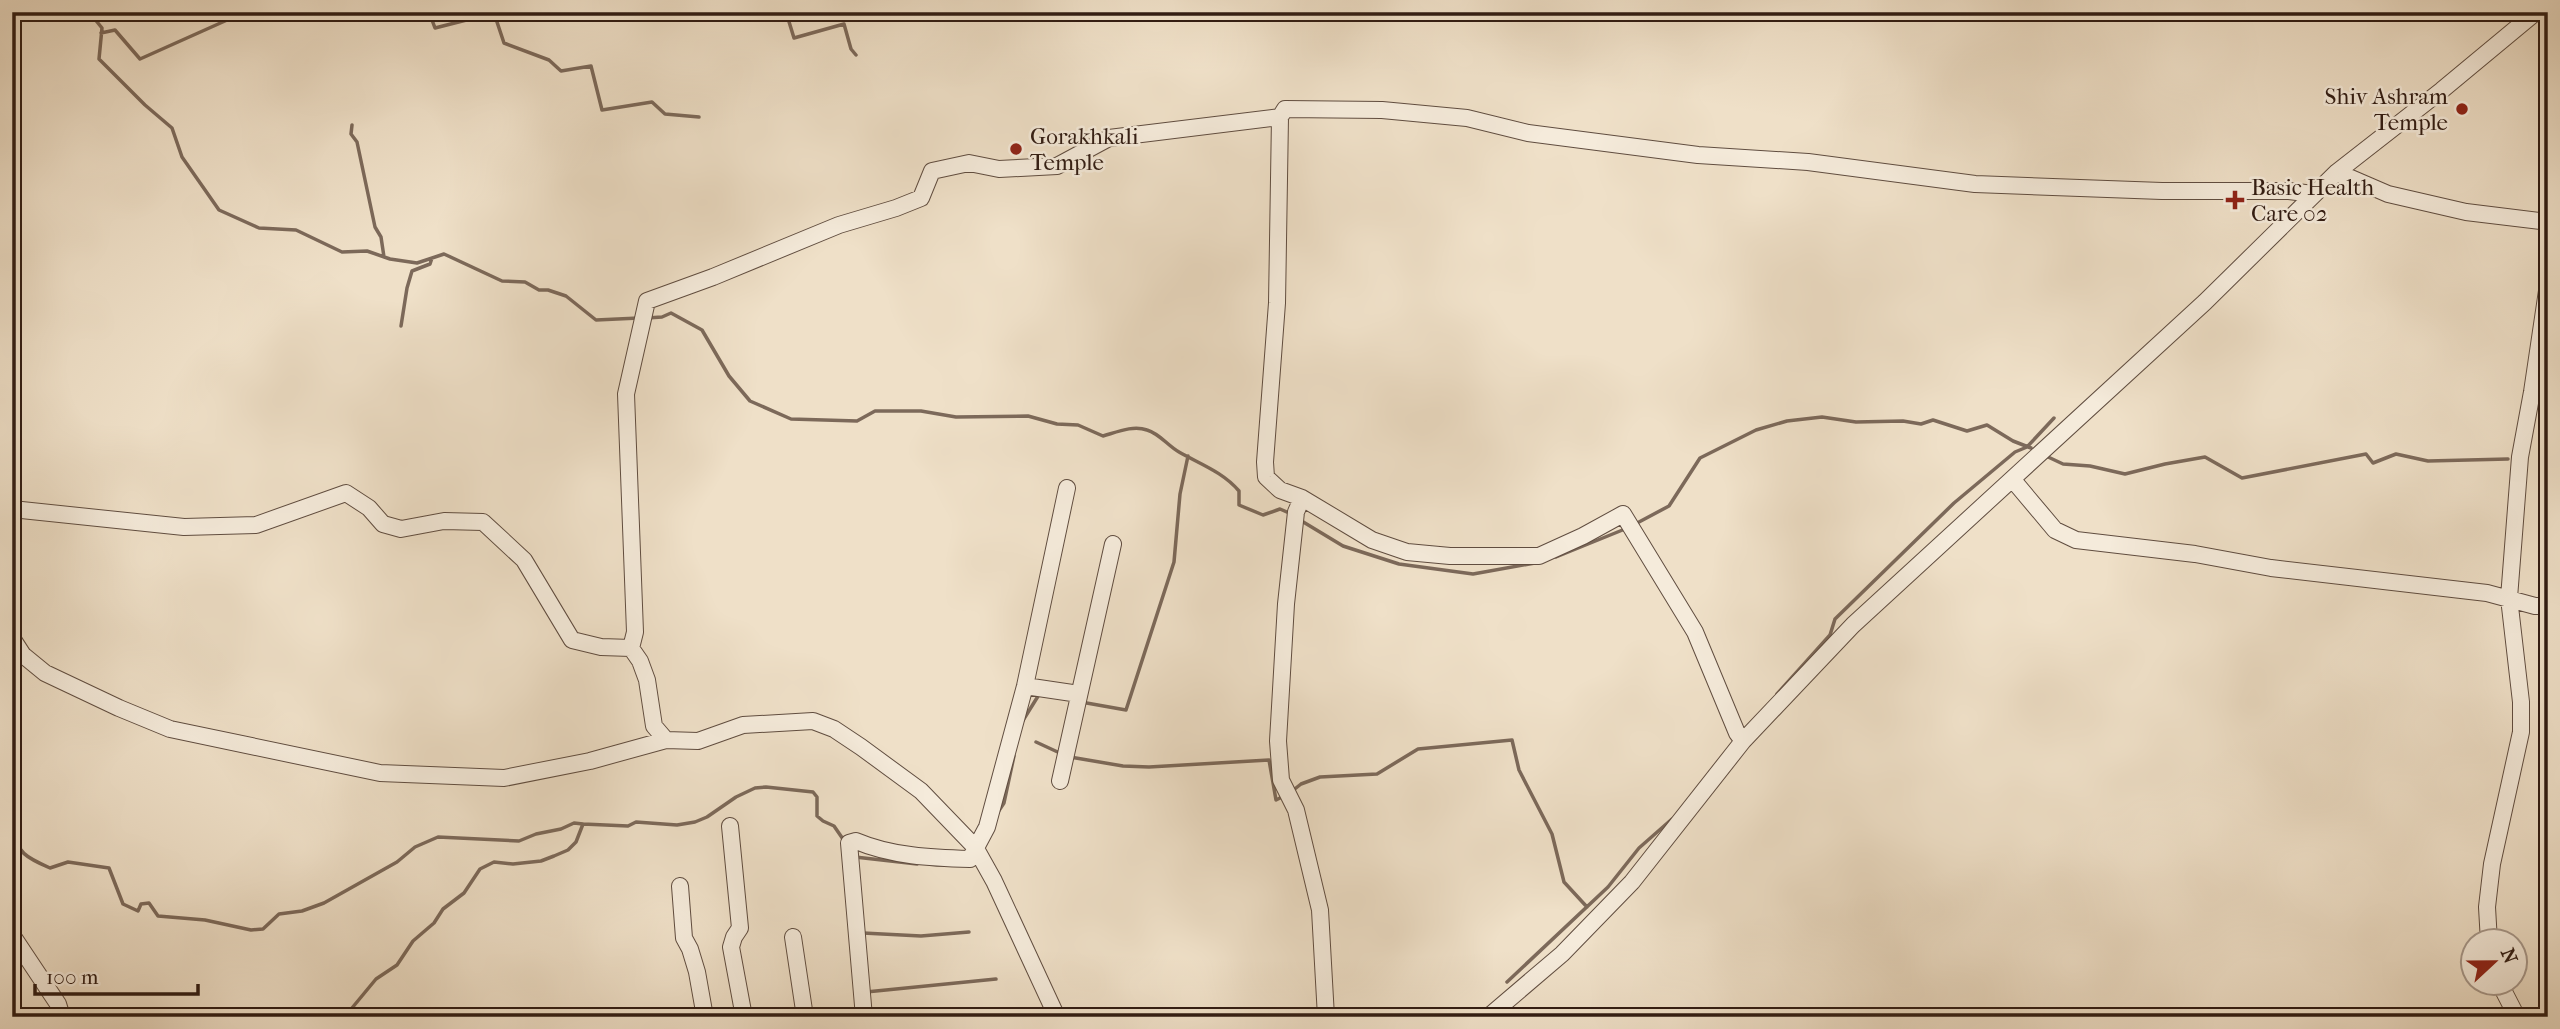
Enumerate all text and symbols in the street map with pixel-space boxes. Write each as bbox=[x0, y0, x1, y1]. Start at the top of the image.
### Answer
place label: Shiv Ashram Temple bbox=[2325, 83, 2448, 136]
marker: Shiv Ashram Temple bbox=[2454, 101, 2470, 117]
place label: Gorakhkali Temple bbox=[1030, 123, 1139, 176]
marker: Gorakhkali Temple bbox=[1008, 141, 1024, 157]
place label: Basic Health Care 02 bbox=[2251, 174, 2374, 227]
marker: Basic Health Care 02 bbox=[2225, 190, 2245, 210]
north arrow bbox=[2458, 928, 2528, 998]
text: N bbox=[2496, 945, 2522, 967]
scale bar bbox=[35, 952, 198, 996]
text: 100 m bbox=[46, 965, 99, 989]

